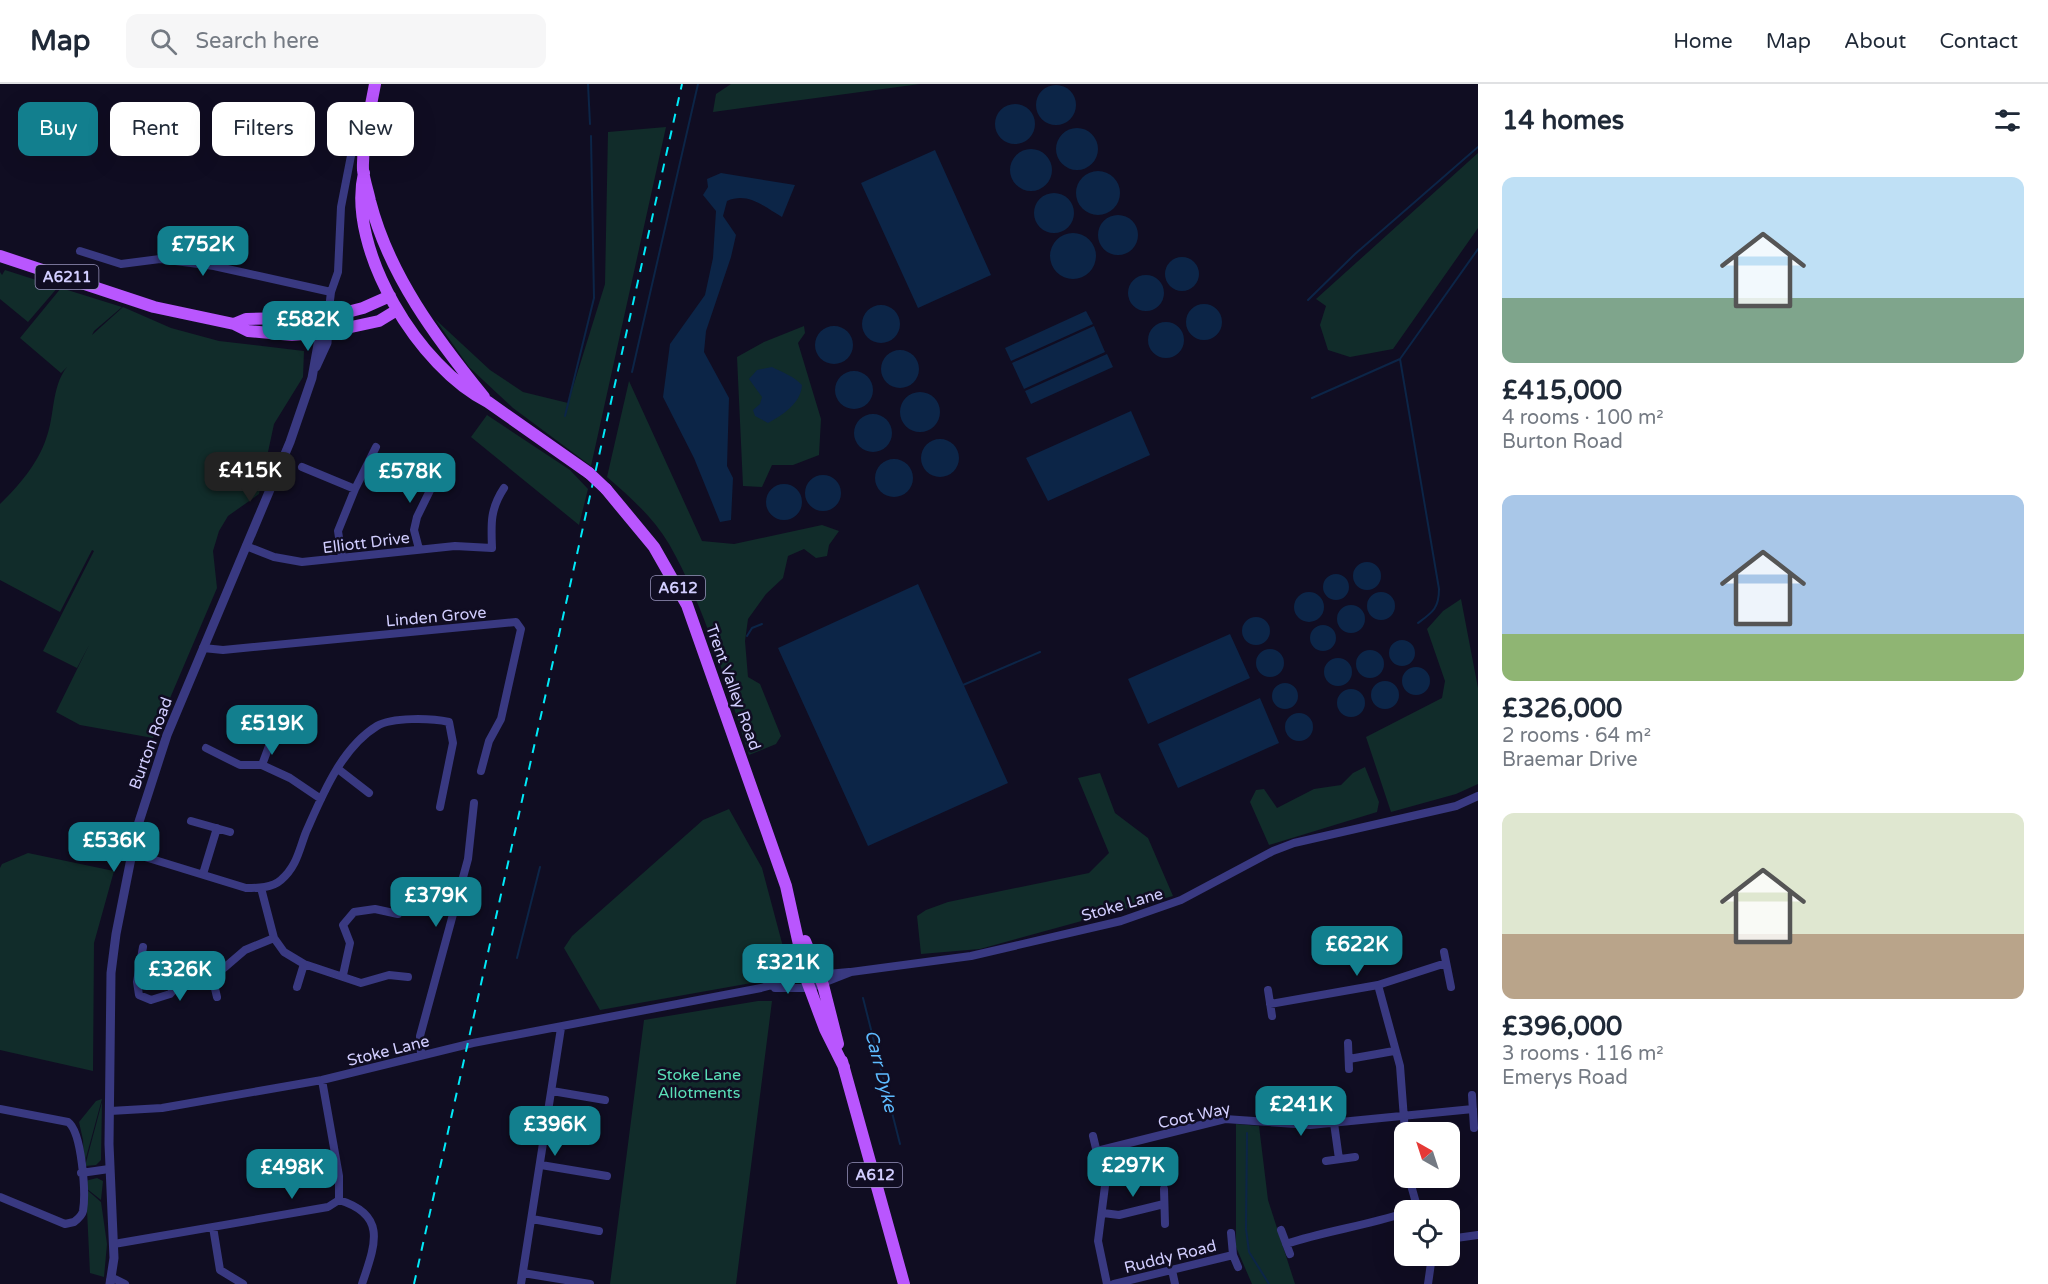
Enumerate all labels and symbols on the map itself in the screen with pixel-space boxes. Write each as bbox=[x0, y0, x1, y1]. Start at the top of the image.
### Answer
pin: £752K bbox=[161, 226, 245, 277]
road number: A6211 bbox=[36, 265, 98, 289]
pin: £582K bbox=[266, 301, 350, 352]
pin: £415K bbox=[208, 452, 292, 503]
pin: £578K bbox=[368, 453, 452, 504]
street label: Elliott Drive bbox=[321, 528, 411, 558]
road number: A612 bbox=[651, 576, 705, 600]
street label: Linden Grove bbox=[385, 603, 487, 631]
street label: Trent Valley Road bbox=[701, 622, 765, 753]
street label: Burton Road bbox=[125, 694, 177, 792]
pin: £519K bbox=[230, 705, 314, 756]
pin: £536K bbox=[72, 822, 156, 873]
pin: £379K bbox=[394, 877, 478, 928]
street label: Stoke Lane bbox=[1079, 884, 1165, 926]
pin: £622K bbox=[1315, 926, 1399, 977]
pin: £321K bbox=[746, 944, 830, 995]
pin: £326K bbox=[138, 951, 222, 1002]
water label: Carr Dyke bbox=[860, 1028, 902, 1115]
street label: Stoke Lane bbox=[345, 1031, 431, 1071]
park label: Stoke Lane Allotments bbox=[657, 1065, 741, 1103]
pin: £241K bbox=[1259, 1086, 1343, 1137]
street label: Coot Way bbox=[1156, 1098, 1233, 1133]
pin: £396K bbox=[513, 1106, 597, 1157]
north arrow bbox=[1394, 1122, 1460, 1188]
pin: £297K bbox=[1091, 1147, 1175, 1198]
pin: £498K bbox=[250, 1149, 334, 1200]
road number: A612 bbox=[848, 1163, 902, 1187]
street label: Ruddy Road bbox=[1122, 1236, 1218, 1278]

